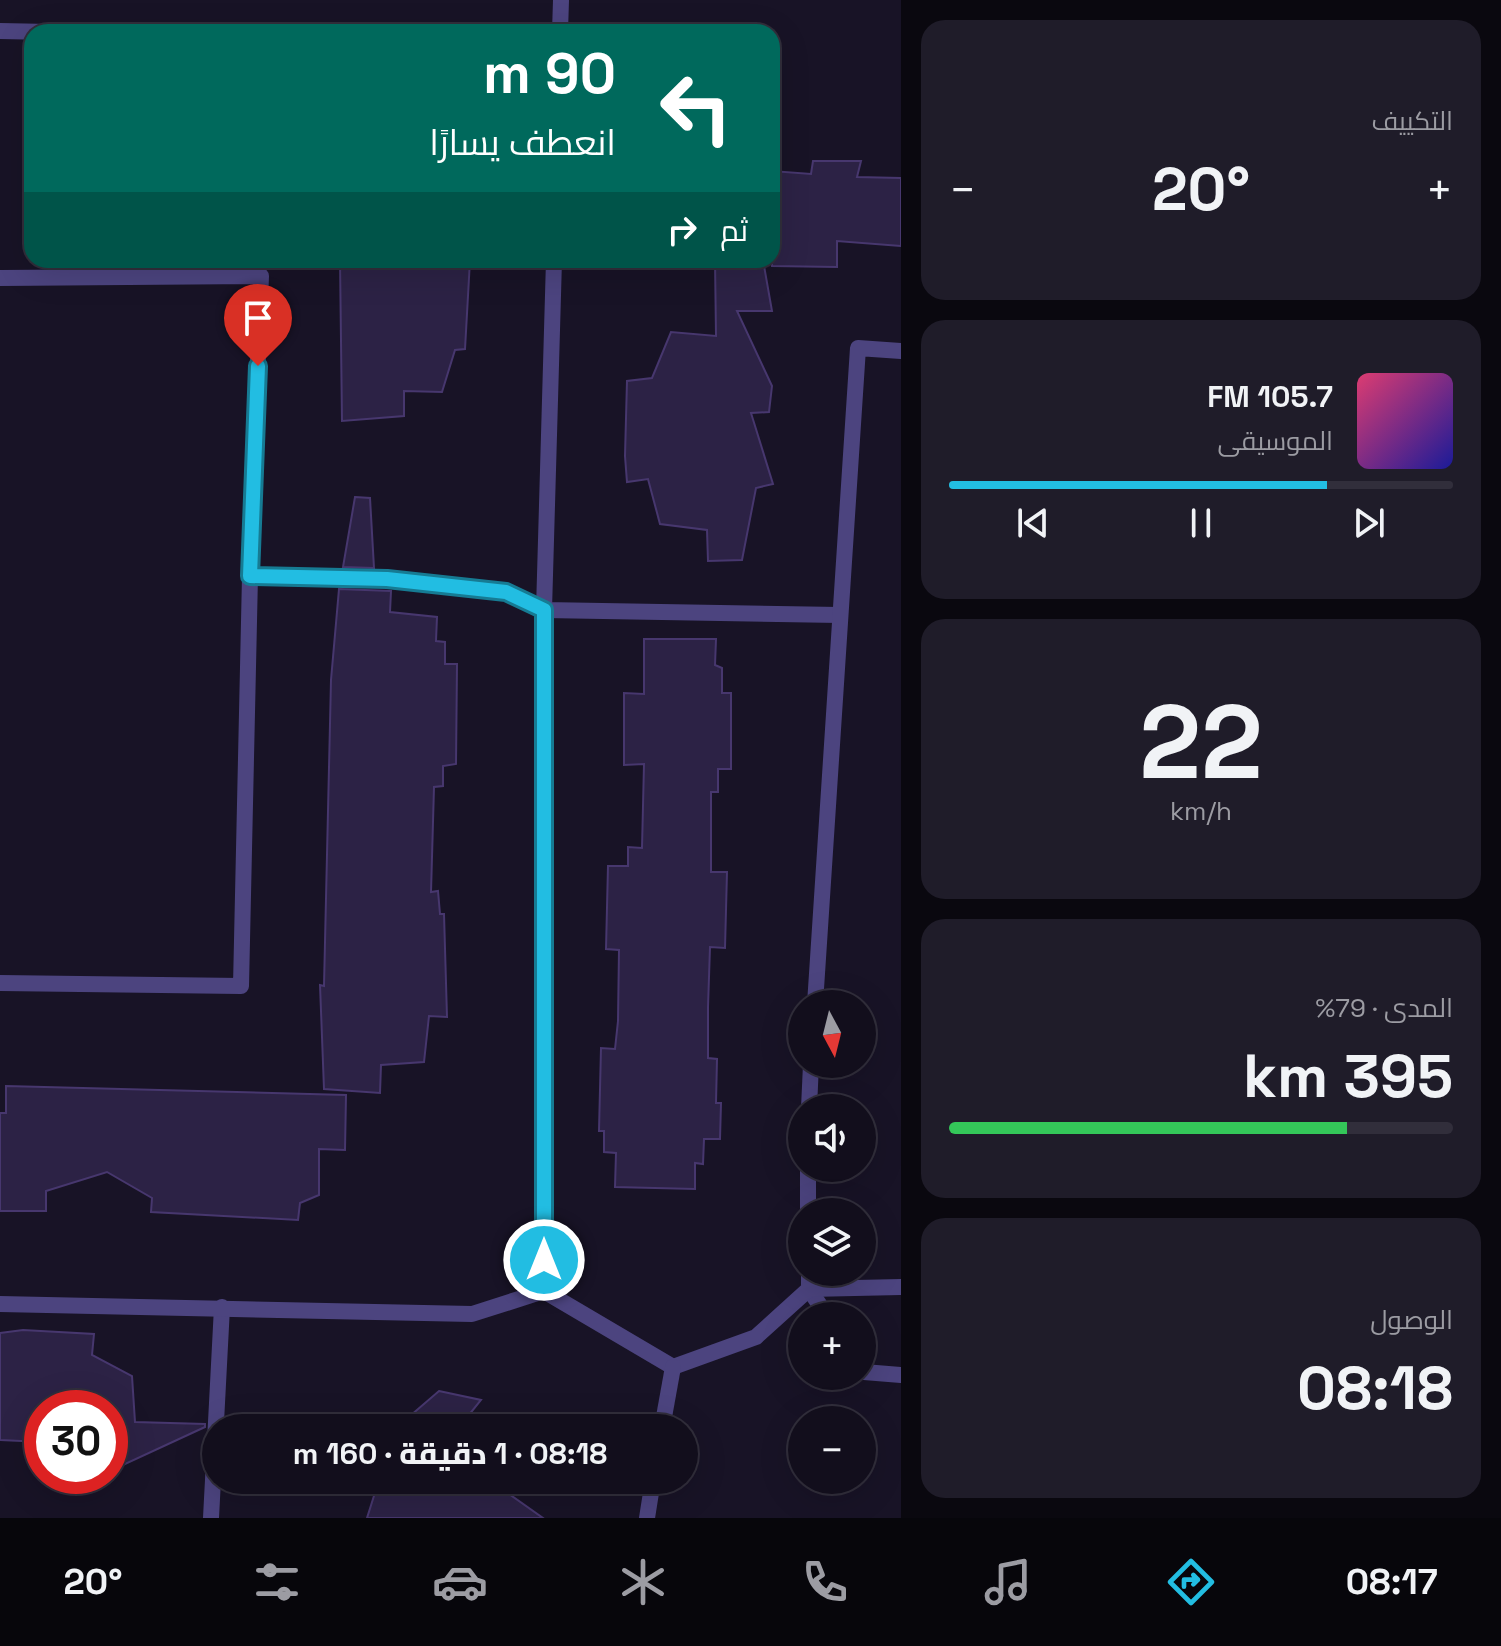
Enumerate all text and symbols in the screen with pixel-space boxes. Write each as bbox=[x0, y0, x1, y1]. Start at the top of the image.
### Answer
text: 90 m bbox=[483, 38, 616, 109]
icon: left bbox=[644, 56, 748, 160]
text: التكييف bbox=[1371, 104, 1453, 138]
text: انعطف يسارًا bbox=[429, 120, 616, 166]
text: 20° bbox=[1152, 151, 1250, 228]
text: − bbox=[949, 162, 976, 218]
text: + bbox=[1426, 162, 1453, 218]
icon: right bbox=[660, 208, 704, 252]
text: ثم bbox=[720, 211, 748, 250]
pin bbox=[224, 284, 292, 366]
icon: arrive bbox=[236, 296, 280, 340]
text: 105.7 FM bbox=[1207, 377, 1333, 416]
text: الموسيقى bbox=[1218, 424, 1333, 458]
icon: previous bbox=[1011, 501, 1055, 545]
icon: pause bbox=[1179, 501, 1223, 545]
icon: next bbox=[1347, 501, 1391, 545]
text: 22 bbox=[1139, 676, 1263, 808]
text: km/h bbox=[1170, 794, 1232, 828]
north arrow bbox=[788, 990, 876, 1078]
map controls bbox=[788, 990, 876, 1494]
text: المدى · 79% bbox=[1315, 991, 1453, 1025]
text: 395 km bbox=[1243, 1038, 1453, 1115]
button: sound bbox=[788, 1094, 876, 1182]
button: layers bbox=[788, 1198, 876, 1286]
position arrow bbox=[502, 1218, 586, 1302]
button: + bbox=[788, 1302, 876, 1390]
text: الوصول bbox=[1370, 1303, 1453, 1337]
text: 08:18 bbox=[1297, 1350, 1453, 1427]
speed limit sign: 30 bbox=[24, 1390, 128, 1494]
button: − bbox=[788, 1406, 876, 1494]
text: 08:18 · 1 دقيقة · 160 m bbox=[293, 1434, 607, 1473]
icon: filters bbox=[249, 1554, 305, 1610]
icon: car bbox=[432, 1554, 488, 1610]
icon: climate bbox=[615, 1554, 671, 1610]
icon: phone bbox=[797, 1554, 853, 1610]
icon: music bbox=[980, 1554, 1036, 1610]
icon: directions bbox=[1163, 1554, 1219, 1610]
text: 20° bbox=[63, 1559, 122, 1605]
text: 08:17 bbox=[1346, 1559, 1438, 1605]

